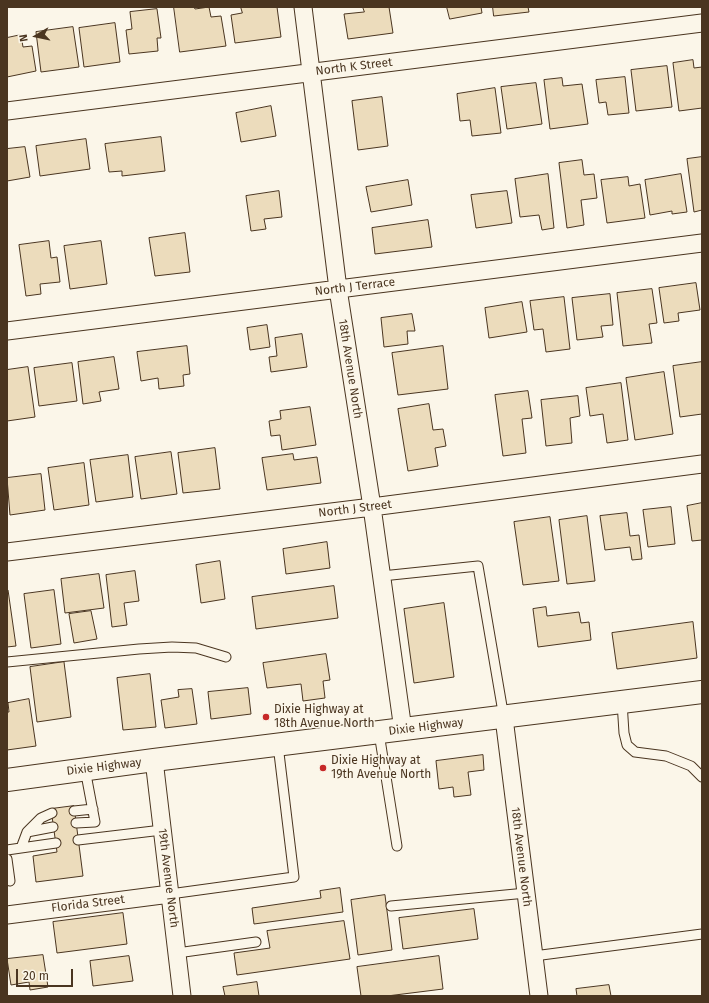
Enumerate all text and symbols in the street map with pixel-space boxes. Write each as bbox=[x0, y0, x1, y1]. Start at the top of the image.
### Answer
north arrow bbox=[16, 16, 56, 56]
text: N bbox=[17, 33, 31, 43]
street label: North K Street bbox=[315, 55, 393, 79]
street label: North J Terrace bbox=[314, 275, 396, 299]
street label: 18th Avenue North bbox=[335, 318, 365, 420]
street label: North J Street bbox=[318, 497, 392, 521]
place label: Dixie Highway at 18th Avenue North bbox=[274, 703, 375, 731]
marker: Dixie Highway at 18th Avenue North bbox=[261, 712, 271, 722]
street label: Dixie Highway bbox=[388, 715, 464, 739]
place label: Dixie Highway at 19th Avenue North bbox=[331, 754, 431, 782]
street label: Dixie Highway bbox=[66, 755, 142, 779]
marker: Dixie Highway at 19th Avenue North bbox=[318, 763, 328, 773]
street label: 18th Avenue North bbox=[508, 806, 534, 908]
street label: 19th Avenue North bbox=[155, 827, 181, 929]
street label: Florida Street bbox=[51, 892, 125, 916]
scale bar bbox=[18, 961, 75, 987]
text: 20 m bbox=[23, 969, 49, 983]

